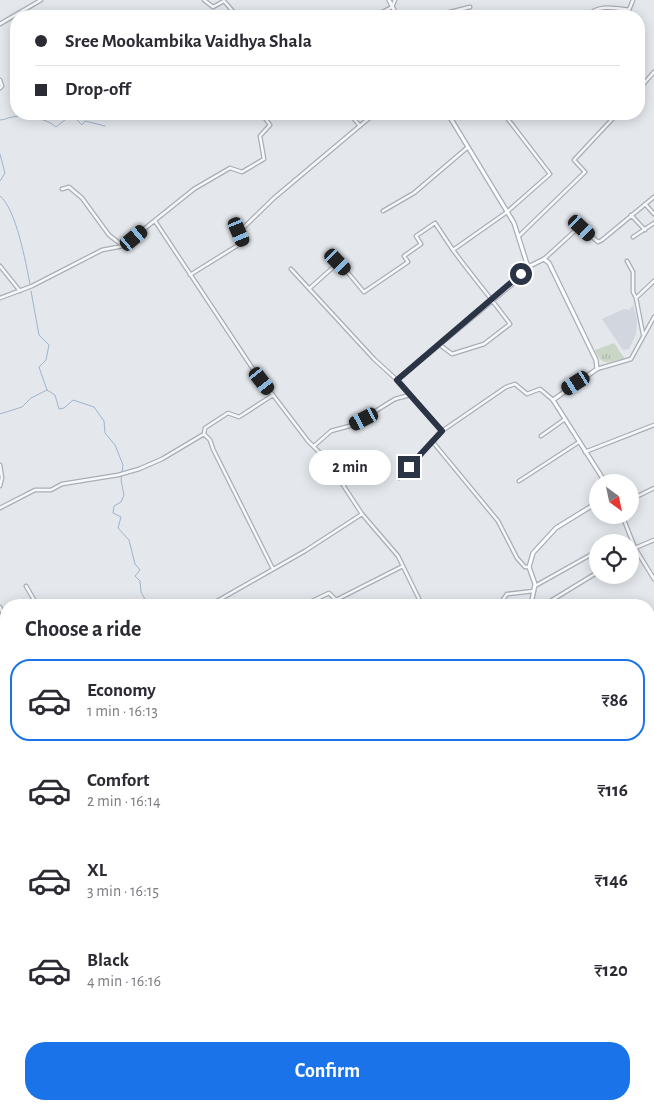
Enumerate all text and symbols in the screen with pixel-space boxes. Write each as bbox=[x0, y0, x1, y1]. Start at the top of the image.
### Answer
text: Sree Mookambika Vaidhya Shala bbox=[65, 32, 312, 51]
text: Drop-off bbox=[65, 80, 130, 99]
car bbox=[565, 212, 598, 244]
car bbox=[226, 215, 251, 249]
car bbox=[117, 223, 150, 253]
car bbox=[322, 246, 353, 278]
route start bbox=[510, 263, 532, 285]
car bbox=[246, 365, 277, 397]
car bbox=[559, 369, 592, 397]
car bbox=[347, 406, 380, 432]
callout: 2 min bbox=[309, 450, 392, 484]
route end bbox=[398, 456, 420, 478]
text: 2 min bbox=[332, 459, 368, 475]
north arrow bbox=[589, 474, 639, 524]
map controls bbox=[589, 474, 639, 584]
button: locate bbox=[589, 534, 639, 584]
text: Choose a ride bbox=[25, 618, 141, 640]
icon: car bbox=[27, 678, 72, 723]
text: Economy bbox=[87, 681, 156, 700]
text: ₹86 bbox=[601, 691, 628, 710]
text: 1 min · 16:13 bbox=[87, 703, 158, 719]
icon: car bbox=[27, 768, 72, 813]
text: Comfort bbox=[87, 771, 149, 790]
text: ₹116 bbox=[597, 781, 628, 800]
text: 2 min · 16:14 bbox=[87, 793, 161, 809]
icon: car bbox=[27, 858, 72, 903]
text: XL bbox=[87, 861, 107, 880]
text: ₹146 bbox=[594, 871, 628, 890]
text: 3 min · 16:15 bbox=[87, 883, 159, 899]
icon: car bbox=[27, 948, 72, 993]
text: Black bbox=[87, 951, 129, 970]
text: ₹120 bbox=[594, 961, 628, 980]
text: 4 min · 16:16 bbox=[87, 973, 161, 989]
button: Confirm bbox=[25, 1042, 630, 1100]

